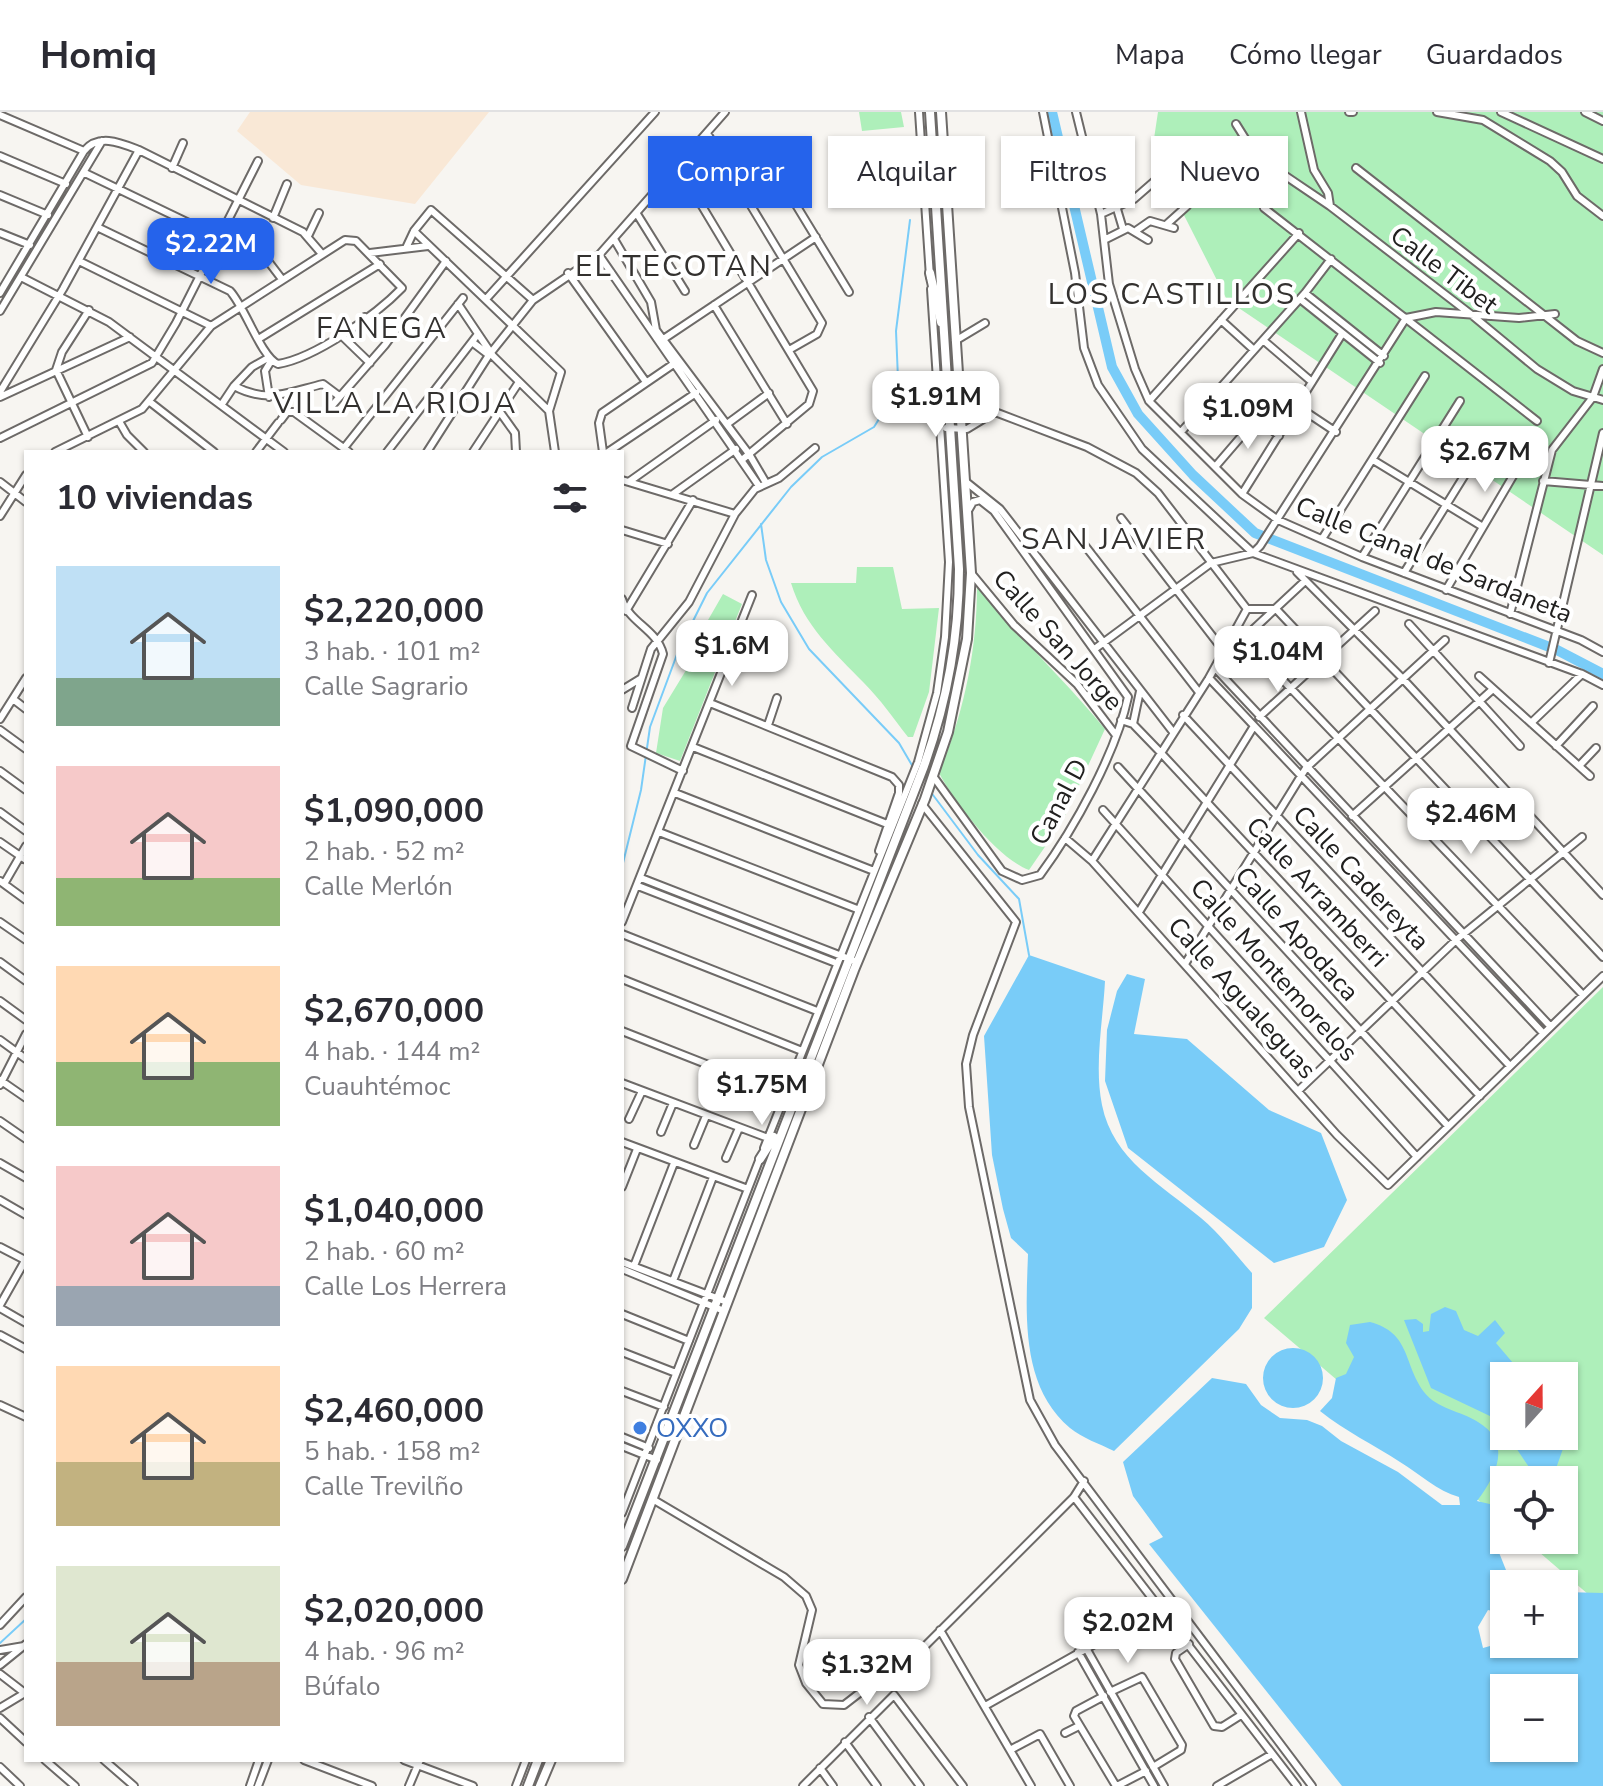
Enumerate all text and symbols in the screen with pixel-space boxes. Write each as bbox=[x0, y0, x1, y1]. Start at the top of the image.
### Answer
text: Homiq bbox=[40, 30, 157, 81]
text: Mapa bbox=[1115, 36, 1185, 74]
text: Cómo llegar bbox=[1229, 36, 1382, 74]
text: Guardados bbox=[1426, 36, 1563, 74]
chip: Comprar bbox=[648, 136, 812, 208]
chip: Alquilar bbox=[828, 136, 985, 208]
chip: Filtros bbox=[1001, 136, 1135, 208]
chip: Nuevo bbox=[1151, 136, 1288, 208]
pin: $2.22M bbox=[146, 218, 276, 286]
street label: Calle Tibet bbox=[1383, 218, 1506, 323]
text: $2.22M bbox=[165, 226, 257, 261]
district label: EL TECOTAN bbox=[575, 246, 773, 287]
district label: LOS CASTILLOS bbox=[1048, 274, 1296, 315]
district label: FANEGA bbox=[316, 308, 448, 349]
pin: $1.91M bbox=[871, 371, 1001, 439]
text: $1.91M bbox=[890, 379, 982, 414]
district label: VILLA LA RIOJA bbox=[272, 383, 517, 424]
pin: $1.09M bbox=[1183, 383, 1313, 451]
text: $1.09M bbox=[1202, 391, 1294, 426]
pin: $2.67M bbox=[1420, 426, 1550, 494]
text: $2.67M bbox=[1439, 434, 1531, 469]
text: 10 viviendas bbox=[56, 475, 253, 521]
icon: filters bbox=[548, 476, 592, 520]
street label: Calle Canal de Sardaneta bbox=[1290, 488, 1578, 632]
district label: SAN JAVIER bbox=[1021, 519, 1207, 560]
street label: Calle San Jorge bbox=[985, 562, 1131, 718]
text: $2,220,000 bbox=[304, 588, 484, 634]
icon: home bbox=[120, 598, 216, 694]
pin: $1.6M bbox=[676, 620, 788, 688]
pin: $1.04M bbox=[1213, 626, 1343, 694]
text: $1.6M bbox=[694, 628, 770, 663]
text: 3 hab. · 101 m² bbox=[304, 634, 480, 669]
text: $1.04M bbox=[1232, 634, 1324, 669]
text: Calle Sagrario bbox=[304, 669, 468, 704]
street label: Canal D bbox=[1022, 753, 1096, 851]
text: $1,090,000 bbox=[304, 788, 484, 834]
pin: $2.46M bbox=[1406, 788, 1536, 856]
text: $2.46M bbox=[1425, 796, 1517, 831]
icon: home bbox=[120, 798, 216, 894]
street label: Calle Cadereyta bbox=[1285, 798, 1437, 958]
street label: Calle Arramberri bbox=[1238, 809, 1396, 975]
text: 2 hab. · 52 m² bbox=[304, 834, 465, 869]
street label: Calle Apodaca bbox=[1227, 859, 1367, 1009]
text: Calle Merlón bbox=[304, 869, 453, 904]
street label: Calle Montemorelos bbox=[1182, 871, 1366, 1069]
street label: Calle Agualeguas bbox=[1160, 910, 1324, 1086]
text: $2,670,000 bbox=[304, 988, 484, 1034]
icon: home bbox=[120, 998, 216, 1094]
text: 4 hab. · 144 m² bbox=[304, 1034, 480, 1069]
pin: $1.75M bbox=[697, 1059, 827, 1127]
text: $1.75M bbox=[716, 1067, 808, 1102]
text: Cuauhtémoc bbox=[304, 1069, 450, 1104]
text: $1,040,000 bbox=[304, 1188, 484, 1234]
icon: home bbox=[120, 1198, 216, 1294]
text: 2 hab. · 60 m² bbox=[304, 1234, 465, 1269]
text: Calle Los Herrera bbox=[304, 1269, 507, 1304]
north arrow bbox=[1490, 1362, 1578, 1450]
map controls bbox=[1490, 1362, 1578, 1762]
text: $2,460,000 bbox=[304, 1388, 484, 1434]
icon: home bbox=[120, 1398, 216, 1494]
place label: OXXO bbox=[656, 1411, 728, 1446]
marker: OXXO bbox=[631, 1419, 649, 1437]
text: 5 hab. · 158 m² bbox=[304, 1434, 480, 1469]
button: locate bbox=[1490, 1466, 1578, 1554]
text: Calle Trevilño bbox=[304, 1469, 463, 1504]
button: + bbox=[1490, 1570, 1578, 1658]
text: $2,020,000 bbox=[304, 1588, 484, 1634]
pin: $2.02M bbox=[1063, 1597, 1193, 1665]
icon: home bbox=[120, 1598, 216, 1694]
text: $2.02M bbox=[1082, 1605, 1174, 1640]
text: 4 hab. · 96 m² bbox=[304, 1634, 465, 1669]
pin: $1.32M bbox=[802, 1639, 932, 1707]
text: $1.32M bbox=[821, 1647, 913, 1682]
text: Búfalo bbox=[304, 1669, 381, 1704]
button: − bbox=[1490, 1674, 1578, 1762]

